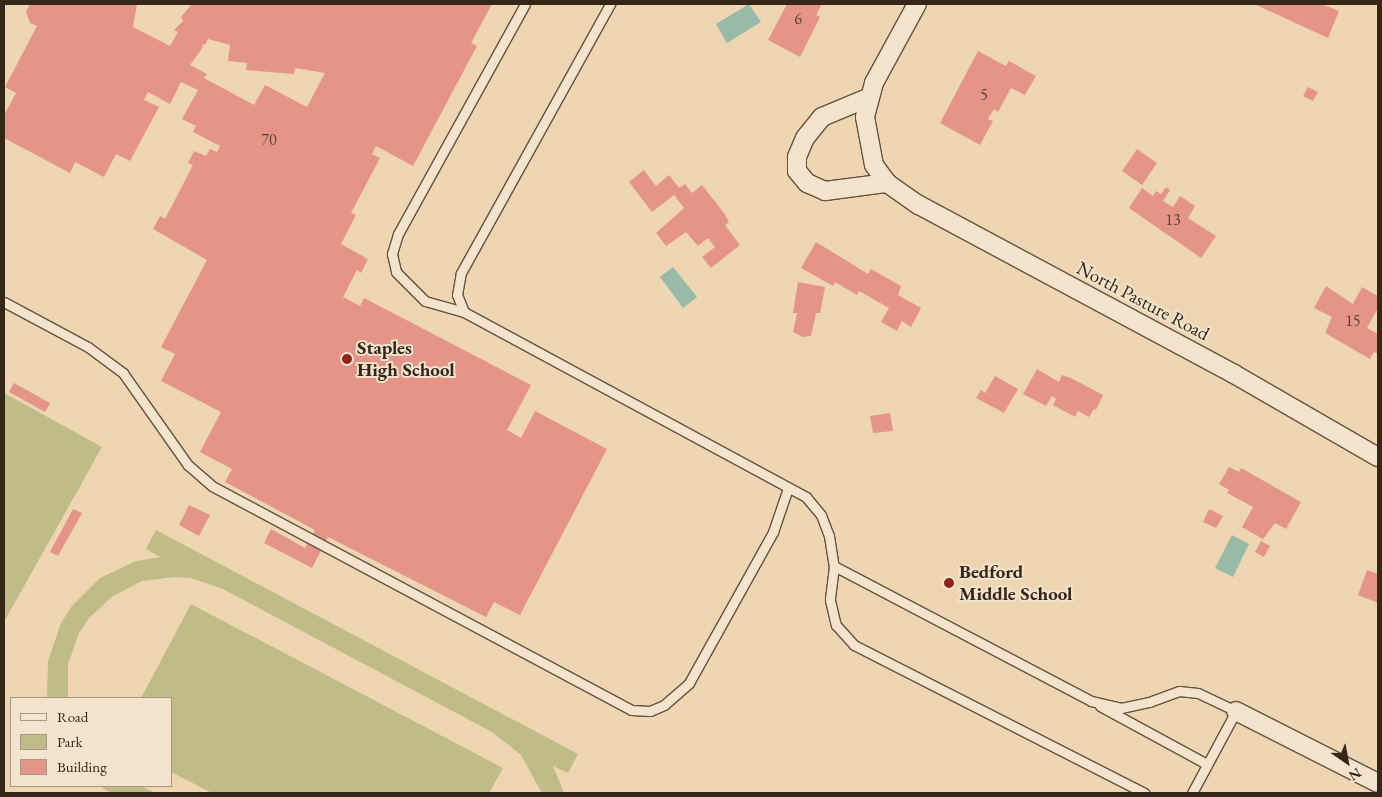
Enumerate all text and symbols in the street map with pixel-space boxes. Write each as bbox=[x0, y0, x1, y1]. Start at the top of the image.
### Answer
house number: 6 bbox=[794, 9, 802, 29]
house number: 5 bbox=[980, 85, 988, 105]
house number: 70 bbox=[261, 130, 277, 150]
house number: 13 bbox=[1165, 210, 1181, 230]
street label: North Pasture Road bbox=[1073, 256, 1213, 346]
house number: 15 bbox=[1345, 311, 1361, 331]
place label: Staples High School bbox=[357, 337, 455, 381]
marker: Staples High School bbox=[341, 353, 353, 365]
place label: Bedford Middle School bbox=[959, 561, 1072, 605]
marker: Bedford Middle School bbox=[943, 577, 955, 589]
legend bbox=[10, 697, 172, 787]
text: Road bbox=[57, 707, 88, 726]
text: Park bbox=[57, 732, 83, 751]
north arrow bbox=[1322, 737, 1372, 787]
text: Building bbox=[57, 757, 107, 776]
text: N bbox=[1346, 764, 1365, 785]

